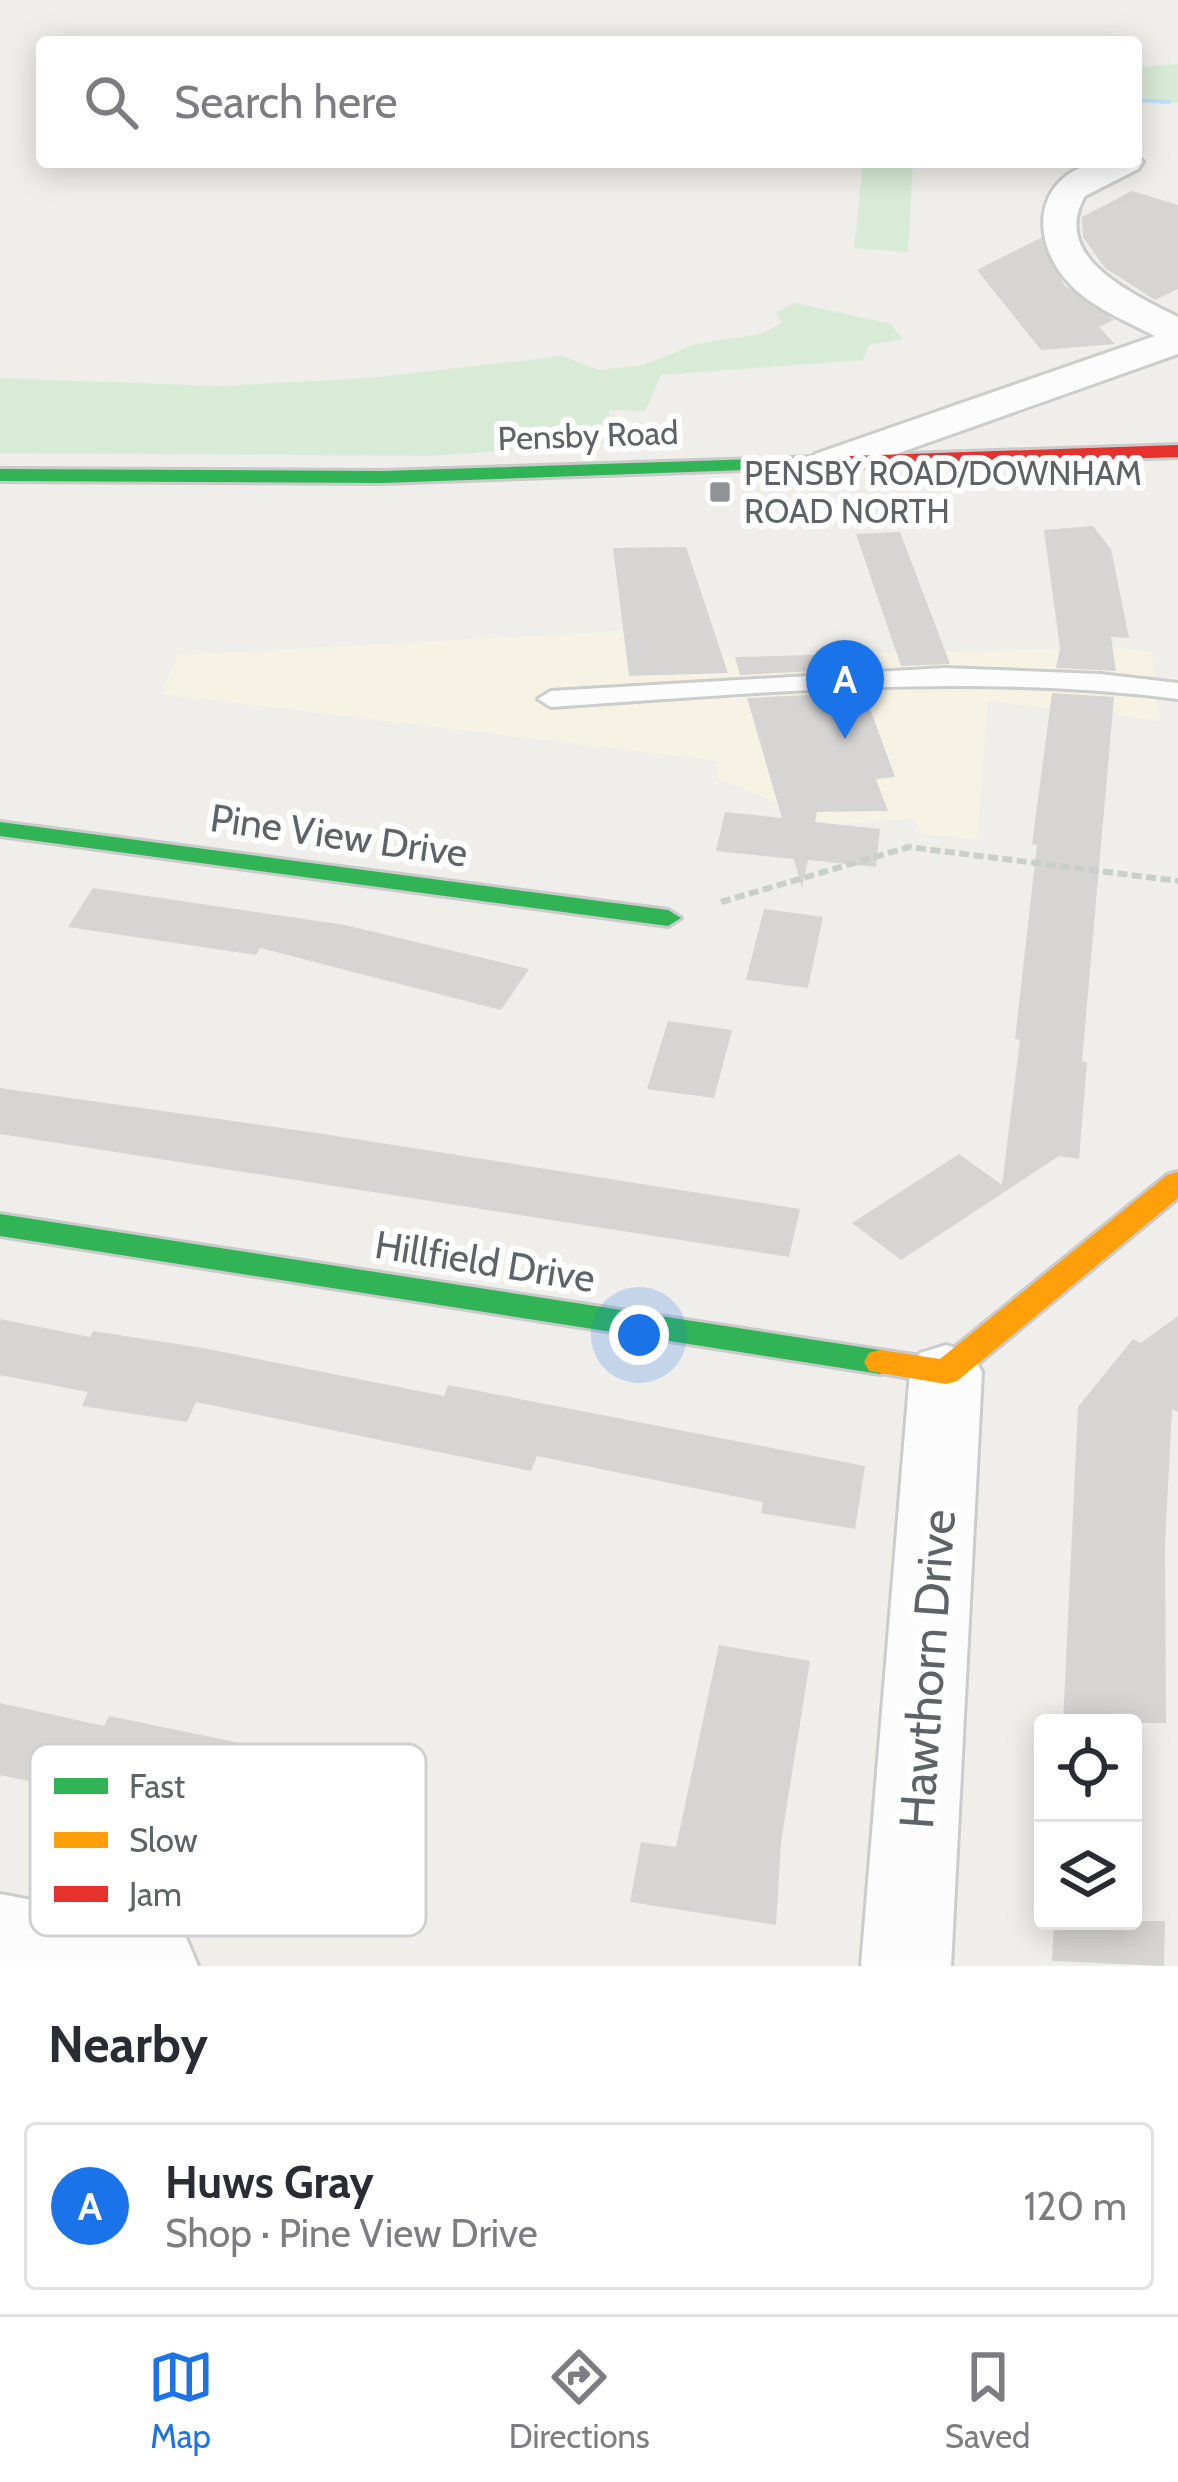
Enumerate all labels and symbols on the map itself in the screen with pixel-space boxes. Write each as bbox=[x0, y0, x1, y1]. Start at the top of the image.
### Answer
street label: Pensby Road bbox=[497, 412, 679, 458]
place label: PENSBY ROAD/DOWNHAM ROAD NORTH bbox=[744, 453, 1142, 531]
marker: PENSBY ROAD/DOWNHAM ROAD NORTH bbox=[707, 479, 733, 505]
pin: A bbox=[806, 640, 884, 739]
street label: Pine View Drive bbox=[207, 793, 471, 877]
street label: Hillfield Drive bbox=[372, 1220, 598, 1302]
your location bbox=[609, 1305, 669, 1365]
street label: Hawthorn Drive bbox=[887, 1508, 967, 1830]
legend bbox=[30, 1744, 426, 1936]
text: Fast bbox=[129, 1766, 185, 1806]
text: Slow bbox=[129, 1820, 198, 1860]
text: Jam bbox=[128, 1874, 182, 1914]

